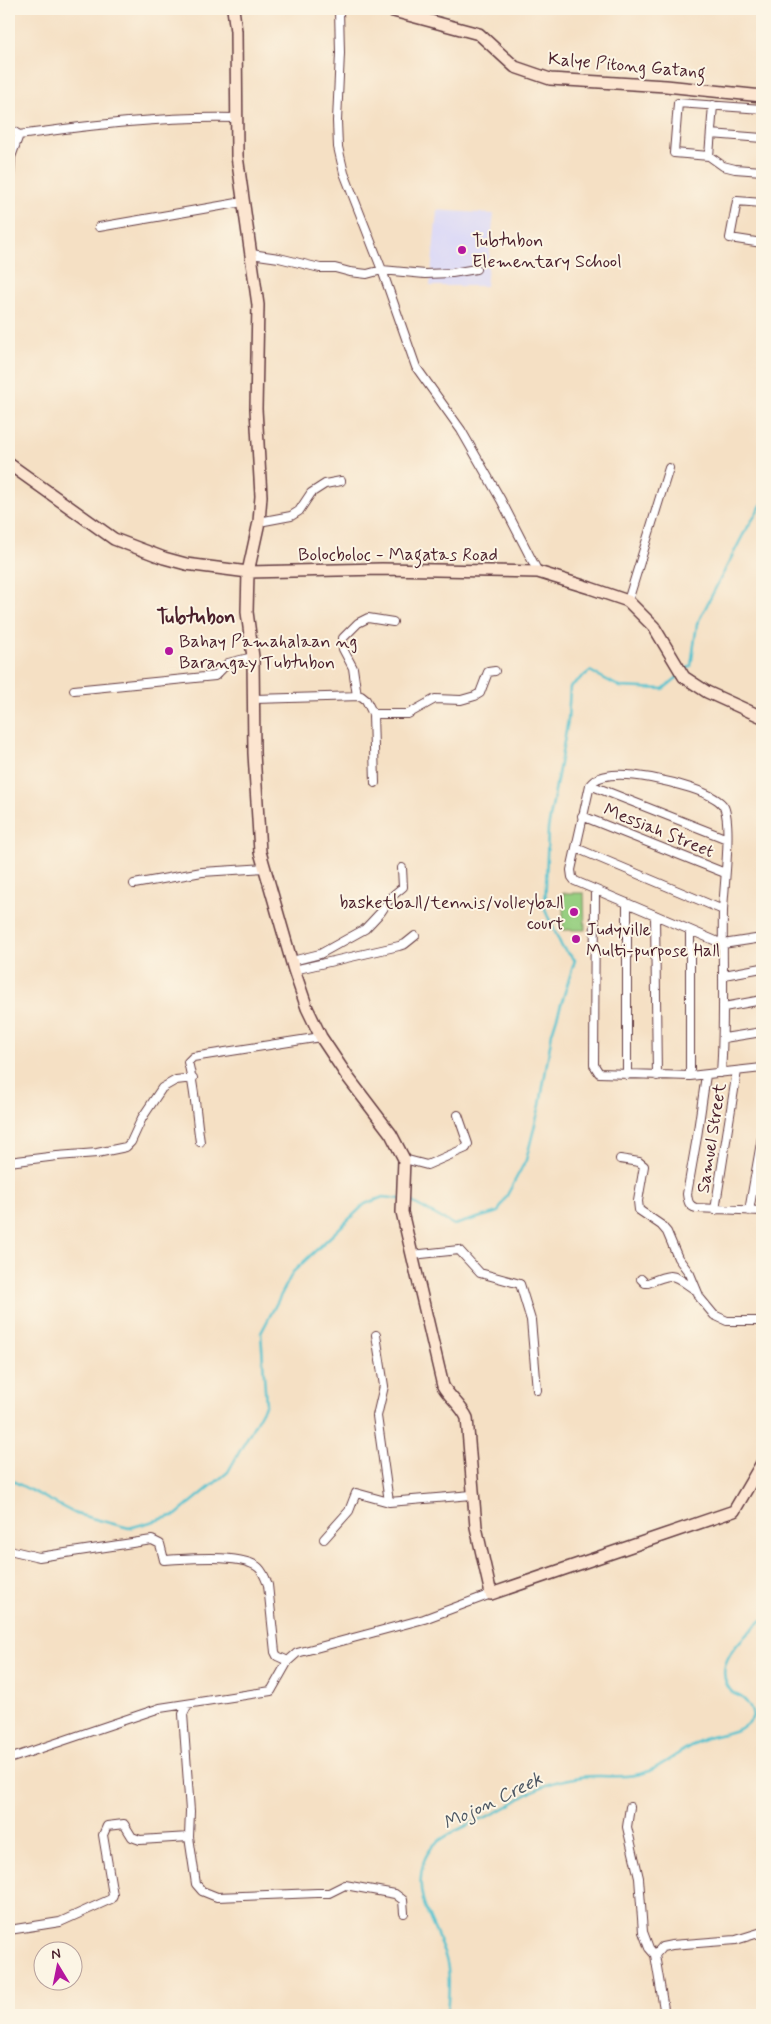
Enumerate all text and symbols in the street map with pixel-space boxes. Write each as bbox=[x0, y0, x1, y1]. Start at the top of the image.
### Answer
street label: Kalye Pitong Gatang bbox=[547, 47, 707, 87]
place label: Tubtubon Elementary School bbox=[472, 229, 622, 274]
marker: Tubtubon Elementary School bbox=[456, 244, 468, 256]
street label: Bolocboloc - Magatas Road bbox=[298, 543, 498, 569]
district label: Tubtubon bbox=[156, 604, 236, 631]
place label: Bahay Pamahalaan ng Barangay Tubtubon bbox=[179, 630, 357, 675]
marker: Bahay Pamahalaan ng Barangay Tubtubon bbox=[163, 645, 175, 657]
street label: Messiah Street bbox=[600, 798, 718, 864]
place label: basketball/tennis/volleyball court bbox=[339, 891, 564, 936]
marker: basketball/tennis/volleyball court bbox=[568, 906, 580, 918]
place label: Judyville Multi-purpose Hall bbox=[586, 918, 720, 963]
marker: Judyville Multi-purpose Hall bbox=[570, 933, 582, 945]
street label: Samuel Street bbox=[691, 1081, 733, 1195]
water label: Mojon Creek bbox=[439, 1766, 547, 1836]
north arrow bbox=[32, 1942, 82, 1992]
text: N bbox=[50, 1945, 62, 1964]

